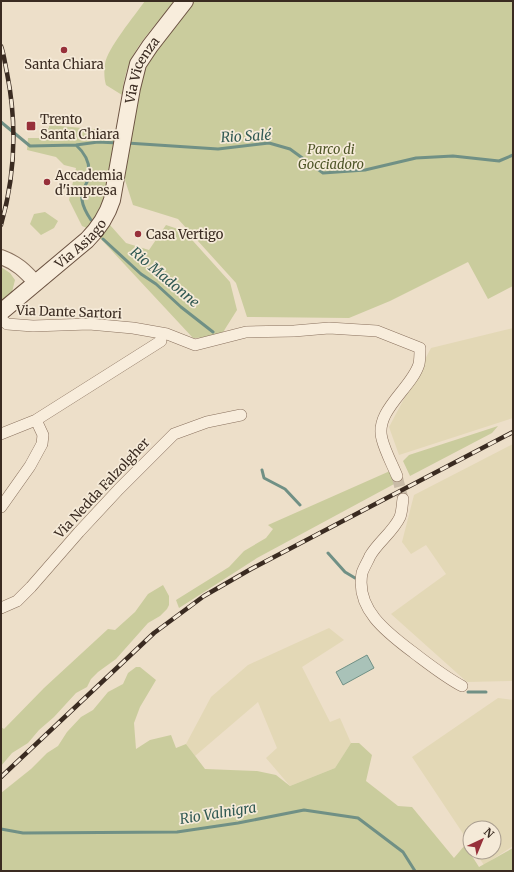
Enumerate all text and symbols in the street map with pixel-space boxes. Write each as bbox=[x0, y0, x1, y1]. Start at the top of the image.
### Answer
street label: Via Vicenza bbox=[121, 33, 163, 106]
marker: Santa Chiara bbox=[59, 45, 69, 55]
place label: Santa Chiara bbox=[24, 56, 104, 73]
place label: Trento Santa Chiara bbox=[40, 111, 119, 143]
marker: Trento Santa Chiara bbox=[25, 120, 37, 132]
water label: Rio Salé bbox=[220, 126, 273, 146]
park label: Parco di Gocciadoro bbox=[298, 141, 364, 173]
place label: Accademia d'impresa bbox=[54, 167, 123, 199]
marker: Accademia d'impresa bbox=[42, 177, 52, 187]
street label: Via Asiago bbox=[50, 215, 110, 273]
place label: Casa Vertigo bbox=[146, 226, 224, 243]
marker: Casa Vertigo bbox=[133, 229, 143, 239]
water label: Rio Madonne bbox=[127, 243, 203, 311]
street label: Via Dante Sartori bbox=[15, 302, 122, 322]
street label: Via Nedda Falzolgher bbox=[50, 434, 153, 543]
water label: Rio Valnigra bbox=[178, 798, 258, 828]
north arrow bbox=[462, 820, 502, 860]
text: N bbox=[481, 825, 497, 841]

